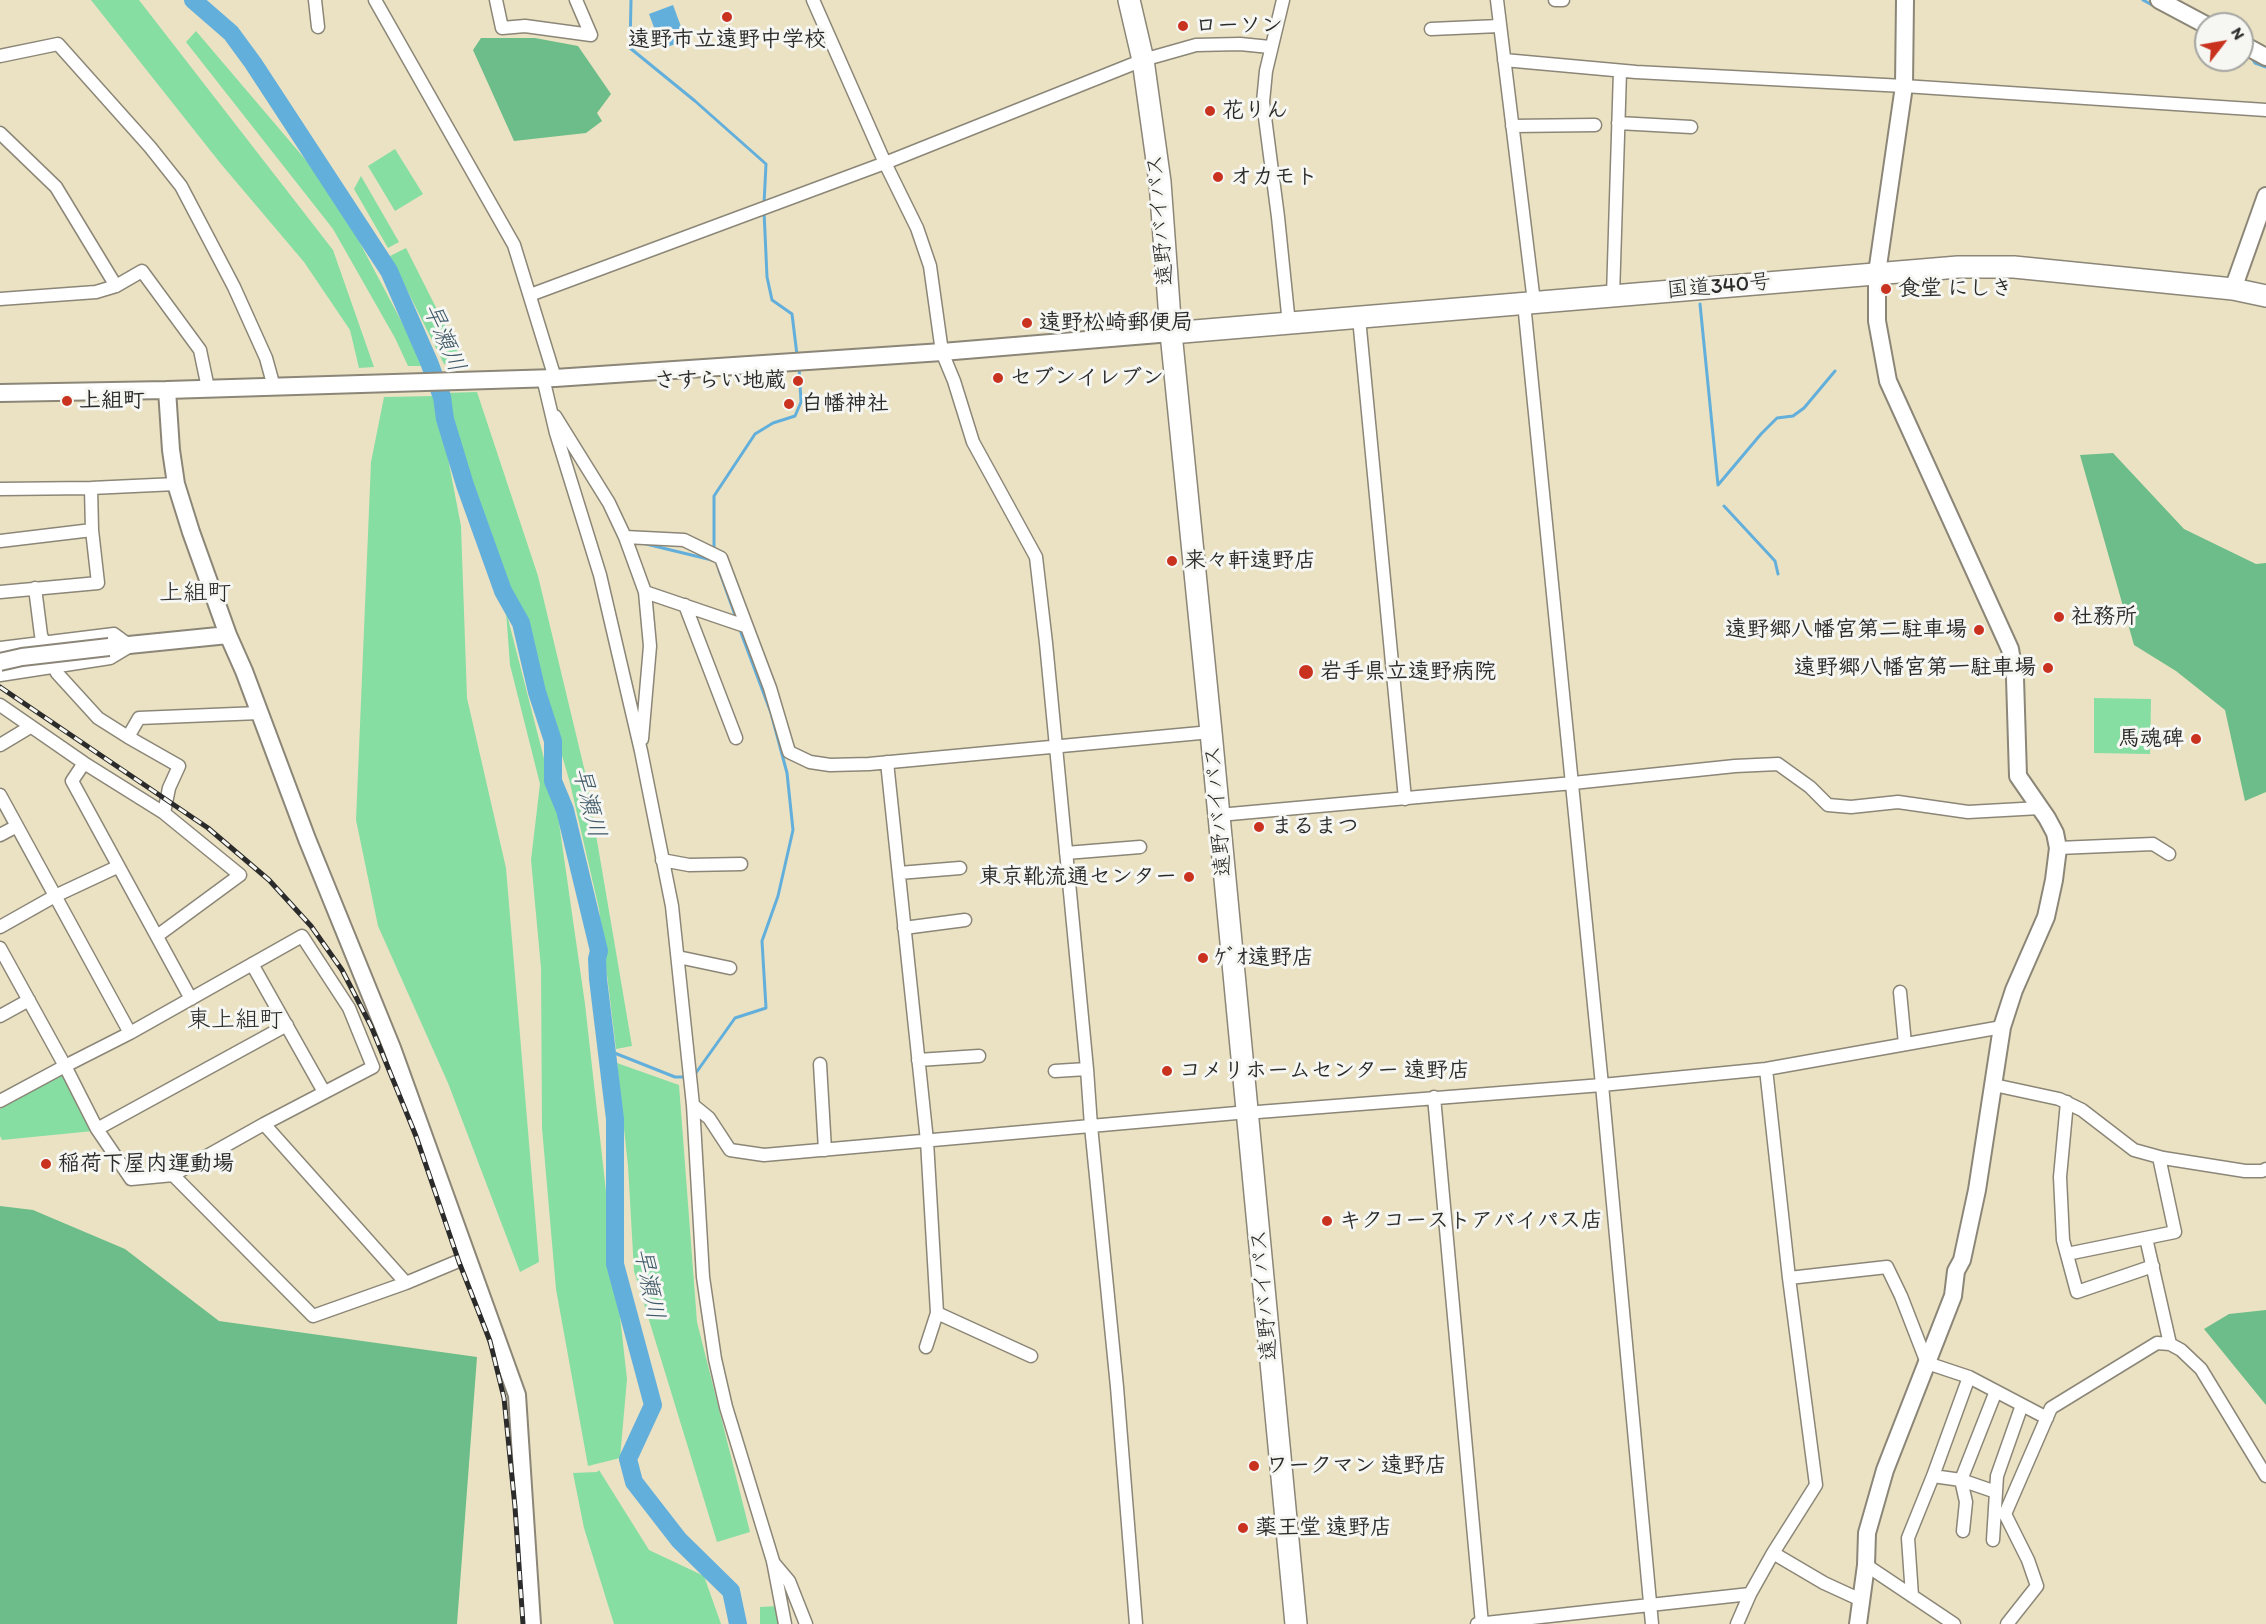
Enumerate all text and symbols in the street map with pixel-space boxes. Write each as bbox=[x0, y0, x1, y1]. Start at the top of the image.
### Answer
marker: 遠野市立遠野中学校 bbox=[720, 10, 734, 24]
north arrow bbox=[2194, 12, 2254, 72]
place label: ローソン bbox=[1195, 13, 1283, 39]
marker: ローソン bbox=[1176, 19, 1190, 33]
text: N bbox=[2227, 24, 2249, 43]
place label: 遠野市立遠野中学校 bbox=[628, 27, 826, 53]
place label: 花りん bbox=[1222, 98, 1288, 124]
marker: 花りん bbox=[1203, 104, 1217, 118]
street label: 遠野バイパス bbox=[1142, 153, 1180, 287]
place label: オカモト bbox=[1230, 164, 1318, 190]
marker: オカモト bbox=[1211, 170, 1225, 184]
street label: 国道340号 bbox=[1666, 269, 1772, 305]
place label: 食堂 にしき bbox=[1898, 276, 2013, 302]
marker: 食堂 にしき bbox=[1879, 282, 1893, 296]
water label: 早瀬川 bbox=[416, 299, 470, 377]
place label: 遠野松崎郵便局 bbox=[1039, 310, 1193, 336]
marker: 遠野松崎郵便局 bbox=[1020, 316, 1034, 330]
place label: セブンイレブン bbox=[1010, 365, 1164, 391]
place label: さすらい地蔵 bbox=[654, 368, 786, 394]
marker: セブンイレブン bbox=[991, 371, 1005, 385]
marker: さすらい地蔵 bbox=[791, 374, 805, 388]
place label: 上組町 bbox=[79, 388, 145, 414]
place label: 白幡神社 bbox=[801, 391, 889, 417]
marker: 上組町 bbox=[60, 394, 74, 408]
marker: 白幡神社 bbox=[782, 397, 796, 411]
place label: 来々軒遠野店 bbox=[1184, 548, 1316, 574]
marker: 来々軒遠野店 bbox=[1165, 554, 1179, 568]
district label: 上組町 bbox=[159, 580, 231, 608]
place label: 社務所 bbox=[2071, 604, 2137, 630]
marker: 社務所 bbox=[2052, 610, 2066, 624]
place label: 遠野郷八幡宮第二駐車場 bbox=[1725, 617, 1967, 643]
marker: 遠野郷八幡宮第二駐車場 bbox=[1972, 623, 1986, 637]
place label: 遠野郷八幡宮第一駐車場 bbox=[1794, 655, 2036, 681]
place label: 岩手県立遠野病院 bbox=[1320, 659, 1496, 685]
marker: 遠野郷八幡宮第一駐車場 bbox=[2041, 661, 2055, 675]
marker: 岩手県立遠野病院 bbox=[1297, 663, 1315, 681]
place label: 馬魂碑 bbox=[2118, 726, 2184, 752]
marker: 馬魂碑 bbox=[2189, 732, 2203, 746]
street label: 遠野バイパス bbox=[1200, 744, 1238, 878]
water label: 早瀬川 bbox=[565, 765, 611, 841]
place label: まるまつ bbox=[1271, 814, 1359, 840]
marker: まるまつ bbox=[1252, 820, 1266, 834]
place label: 東京靴流通センター bbox=[979, 864, 1177, 890]
marker: 東京靴流通センター bbox=[1182, 870, 1196, 884]
place label: ｹﾞｵ遠野店 bbox=[1215, 945, 1314, 971]
marker: ｹﾞｵ遠野店 bbox=[1196, 951, 1210, 965]
district label: 東上組町 bbox=[187, 1007, 283, 1035]
place label: コメリホームセンター 遠野店 bbox=[1179, 1058, 1470, 1084]
marker: コメリホームセンター 遠野店 bbox=[1160, 1064, 1174, 1078]
place label: 稲荷下屋内運動場 bbox=[58, 1151, 234, 1177]
marker: 稲荷下屋内運動場 bbox=[39, 1157, 53, 1171]
place label: キクコーストアバイパス店 bbox=[1339, 1208, 1603, 1234]
marker: キクコーストアバイパス店 bbox=[1320, 1214, 1334, 1228]
street label: 遠野バイパス bbox=[1246, 1228, 1284, 1362]
water label: 早瀬川 bbox=[627, 1246, 669, 1322]
place label: ワークマン 遠野店 bbox=[1266, 1453, 1447, 1479]
marker: ワークマン 遠野店 bbox=[1247, 1459, 1261, 1473]
place label: 薬王堂 遠野店 bbox=[1255, 1515, 1392, 1541]
marker: 薬王堂 遠野店 bbox=[1236, 1521, 1250, 1535]

